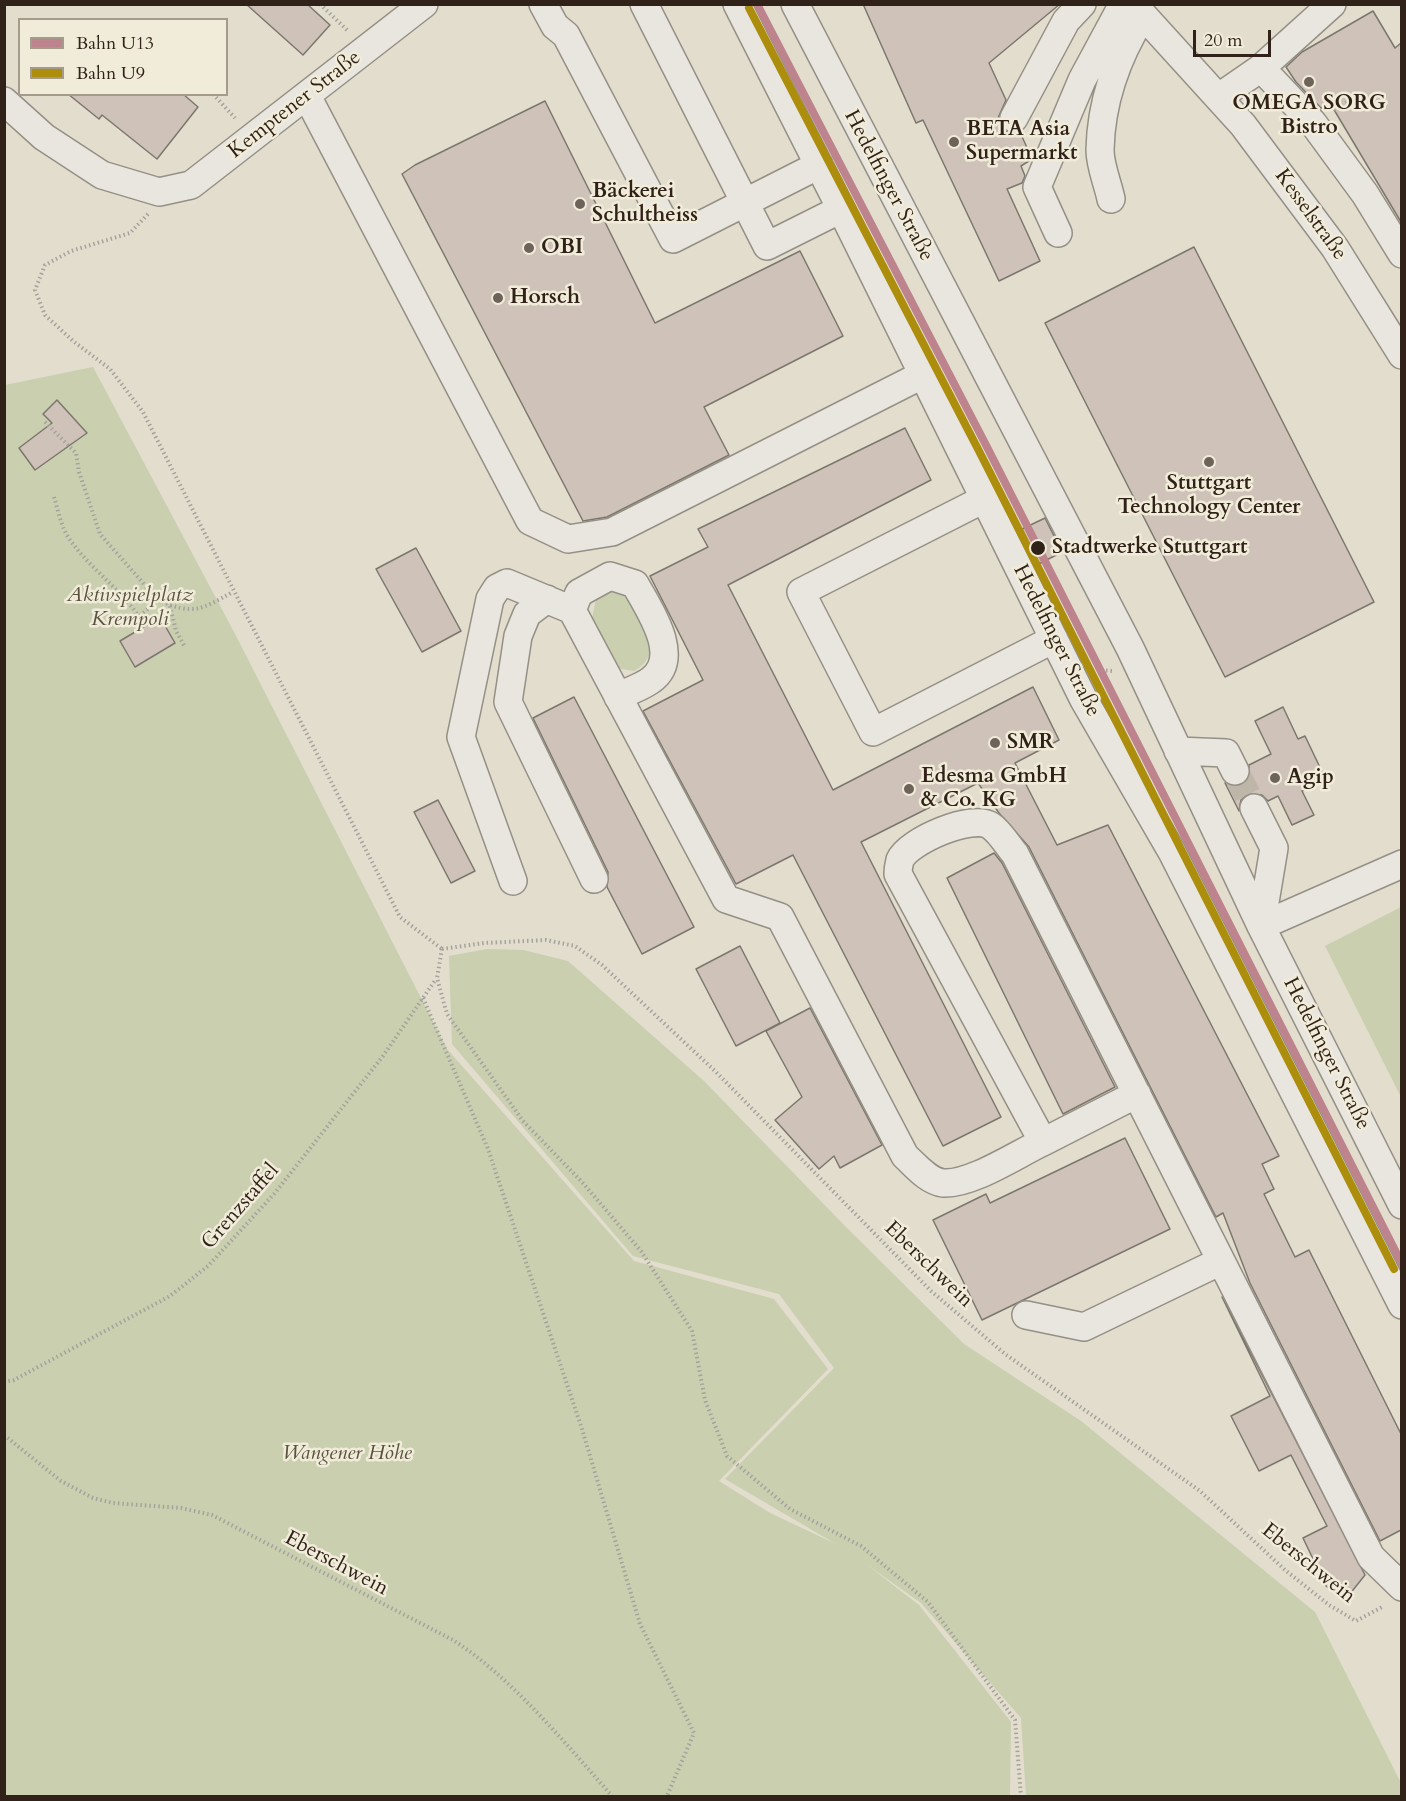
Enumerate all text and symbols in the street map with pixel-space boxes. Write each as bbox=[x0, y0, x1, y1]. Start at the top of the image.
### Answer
legend bbox=[18, 18, 228, 96]
scale bar bbox=[1196, 18, 1274, 56]
text: 20 m bbox=[1204, 28, 1243, 53]
text: Bahn U13 bbox=[76, 31, 154, 56]
street label: Kemptener Straße bbox=[224, 46, 366, 164]
text: Bahn U9 bbox=[76, 61, 145, 86]
marker: OMEGA SORG Bistro bbox=[1302, 75, 1316, 89]
place label: OMEGA SORG Bistro bbox=[1232, 91, 1386, 141]
street label: Hedelfinger Straße bbox=[838, 106, 938, 266]
place label: BETA Asia Supermarkt bbox=[966, 117, 1077, 167]
marker: BETA Asia Supermarkt bbox=[947, 135, 961, 149]
street label: Kesselstraße bbox=[1268, 165, 1352, 265]
place label: Bäckerei Schultheiss bbox=[592, 179, 698, 229]
marker: Bäckerei Schultheiss bbox=[573, 197, 587, 211]
place label: OBI bbox=[541, 235, 583, 261]
marker: OBI bbox=[522, 241, 536, 255]
place label: Horsch bbox=[510, 285, 580, 311]
marker: Horsch bbox=[491, 291, 505, 305]
marker: Stuttgart Technology Center bbox=[1202, 455, 1216, 469]
place label: Stuttgart Technology Center bbox=[1117, 471, 1301, 521]
place label: Stadtwerke Stuttgart bbox=[1052, 535, 1247, 561]
marker: Stadtwerke Stuttgart bbox=[1029, 539, 1047, 557]
street label: Hedelfinger Straße bbox=[1007, 561, 1105, 721]
park label: Aktivspielplatz Krempoli bbox=[67, 583, 193, 633]
place label: SMR bbox=[1007, 730, 1054, 756]
marker: SMR bbox=[988, 736, 1002, 750]
place label: Edesma GmbH & Co. KG bbox=[921, 764, 1067, 814]
place label: Agip bbox=[1287, 765, 1334, 791]
marker: Agip bbox=[1268, 771, 1282, 785]
marker: Edesma GmbH & Co. KG bbox=[902, 782, 916, 796]
street label: Hedelfinger Straße bbox=[1277, 974, 1375, 1134]
street label: Grenzstaffel bbox=[197, 1159, 285, 1255]
street label: Eberschwein bbox=[878, 1216, 978, 1314]
park label: Wangener Höhe bbox=[282, 1441, 412, 1467]
street label: Eberschwein bbox=[1256, 1518, 1360, 1610]
street label: Eberschwein bbox=[280, 1526, 392, 1602]

